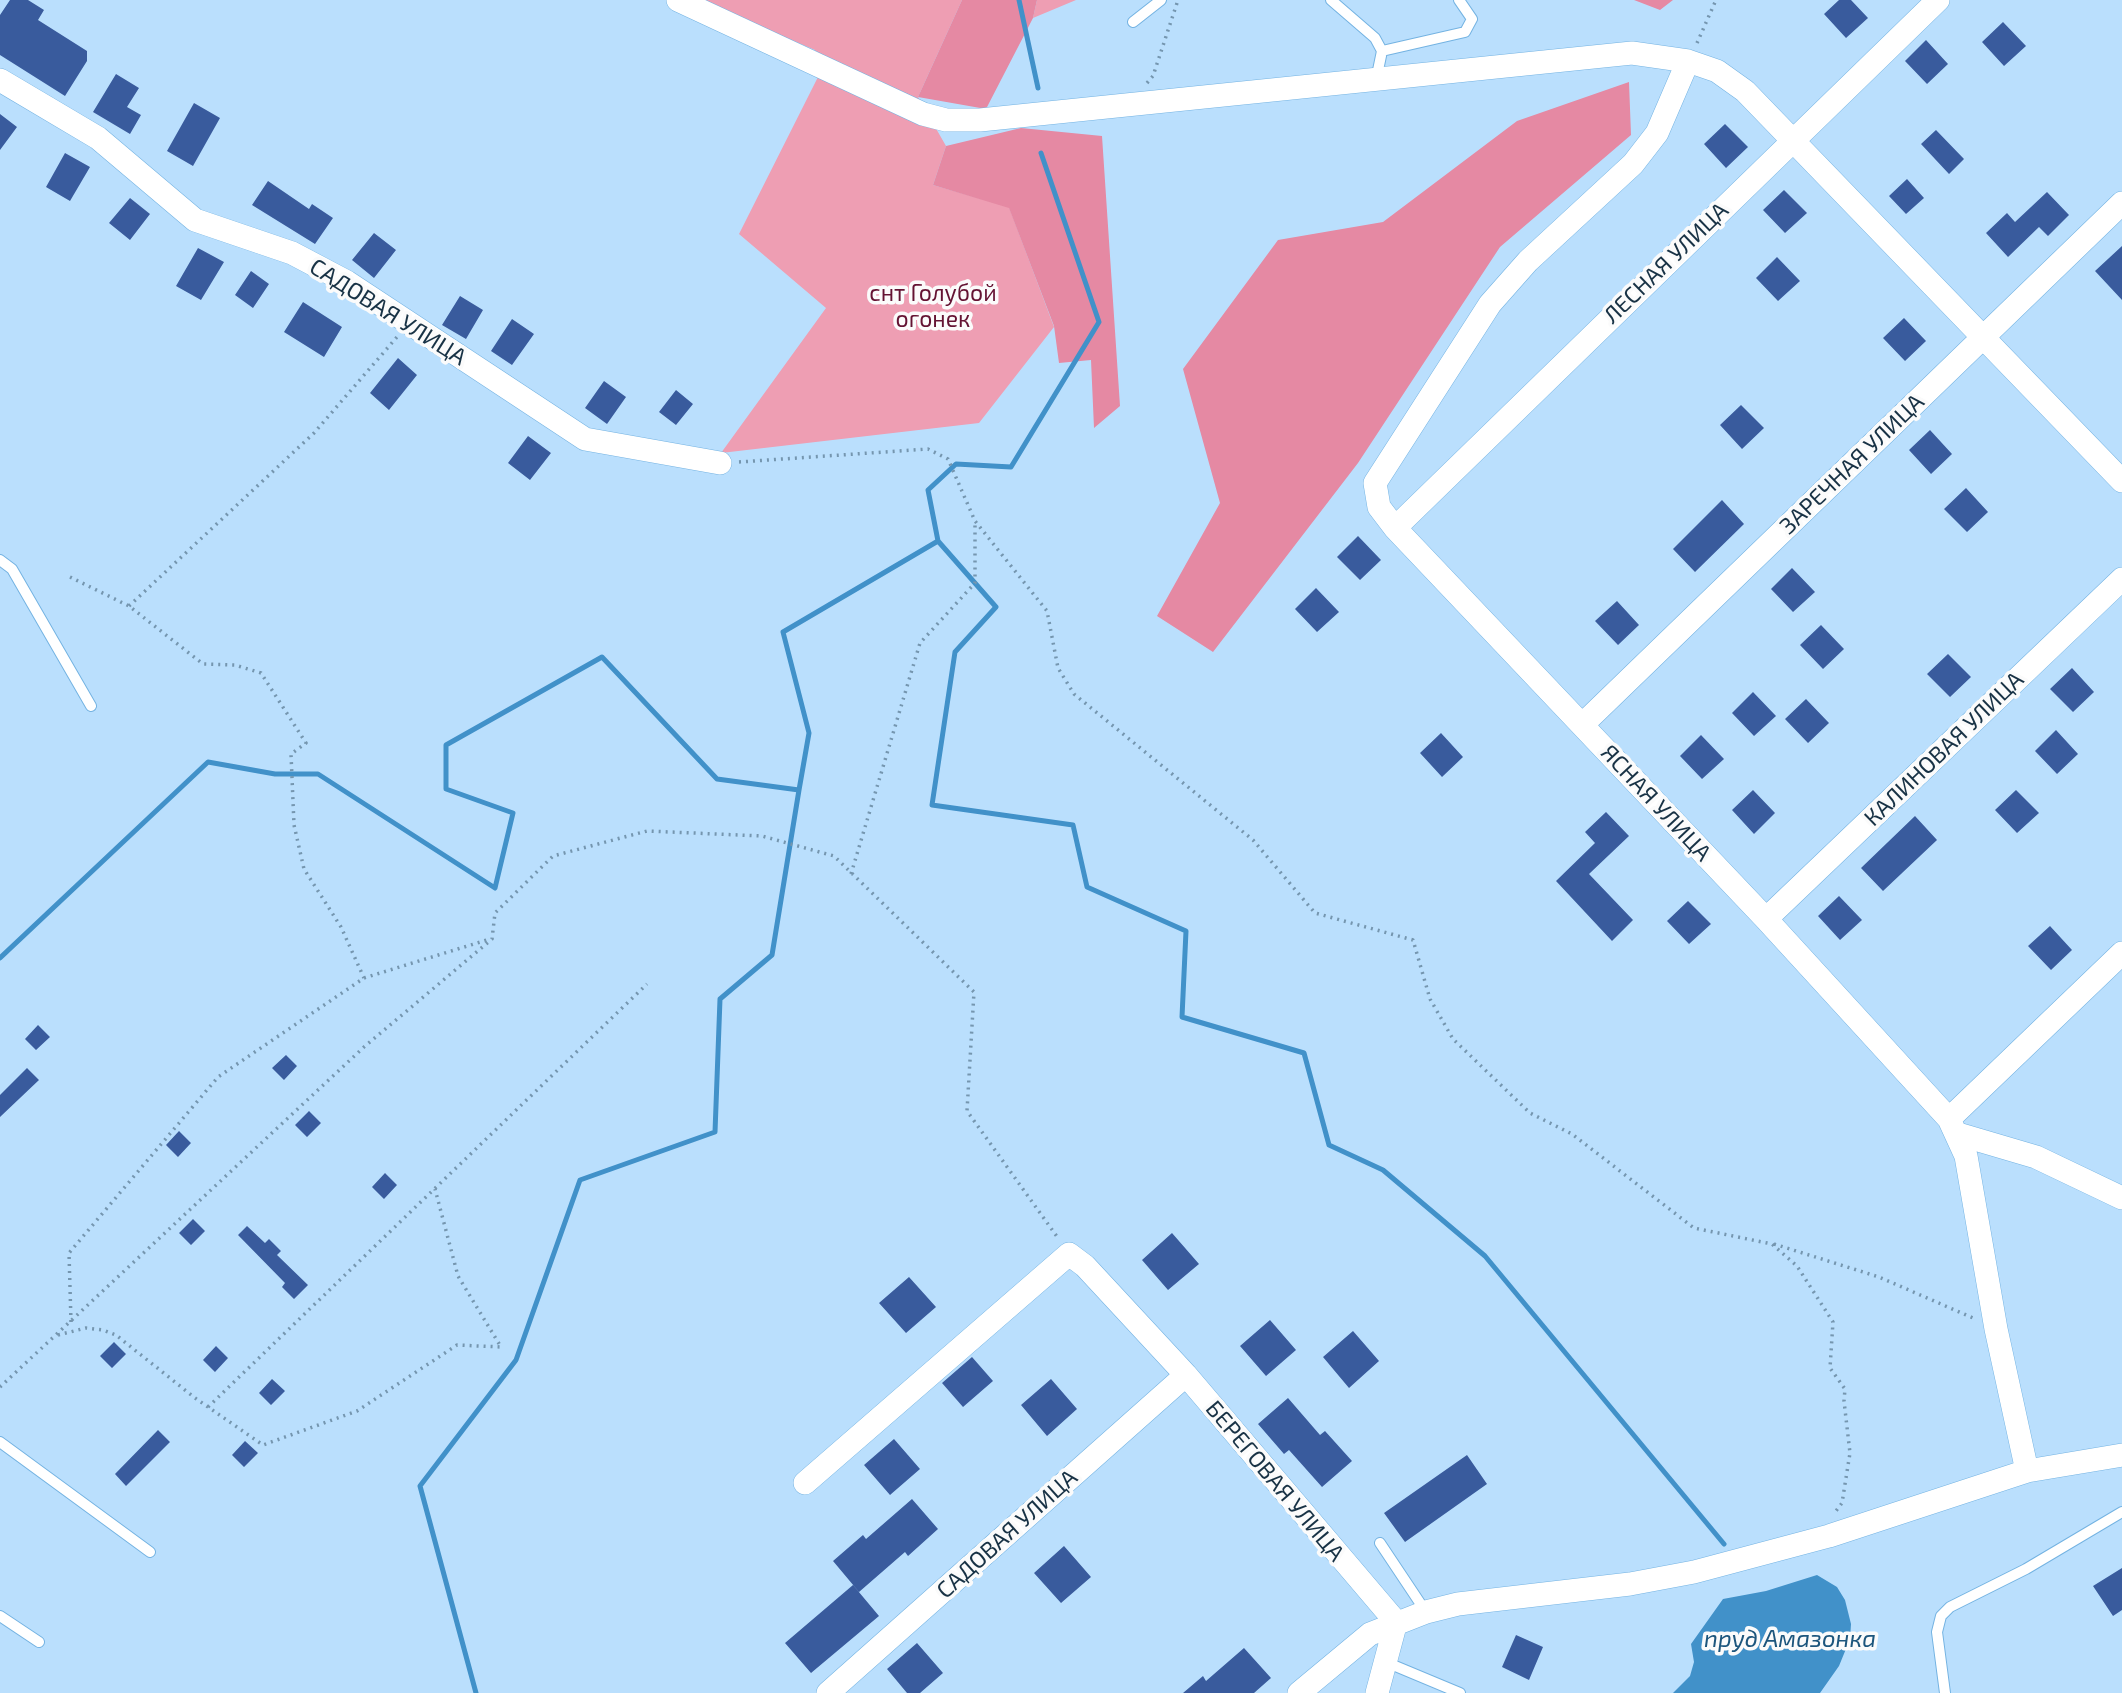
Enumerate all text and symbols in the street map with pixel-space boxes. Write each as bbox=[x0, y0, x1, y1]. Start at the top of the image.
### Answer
street label: ЛЕСНАЯ УЛИЦА bbox=[1598, 197, 1734, 329]
street label: САДОВАЯ УЛИЦА bbox=[305, 253, 471, 371]
park label: снт Голубой огонек bbox=[869, 279, 997, 333]
street label: ЗАРЕЧНАЯ УЛИЦА bbox=[1774, 388, 1930, 540]
street label: КАЛИНОВАЯ УЛИЦА bbox=[1859, 666, 2029, 832]
street label: ЯСНАЯ УЛИЦА bbox=[1595, 739, 1717, 867]
street label: БЕРЕГОВАЯ УЛИЦА bbox=[1200, 1395, 1350, 1567]
street label: САДОВАЯ УЛИЦА bbox=[931, 1464, 1083, 1604]
water label: пруд Амазонка bbox=[1704, 1625, 1876, 1653]

